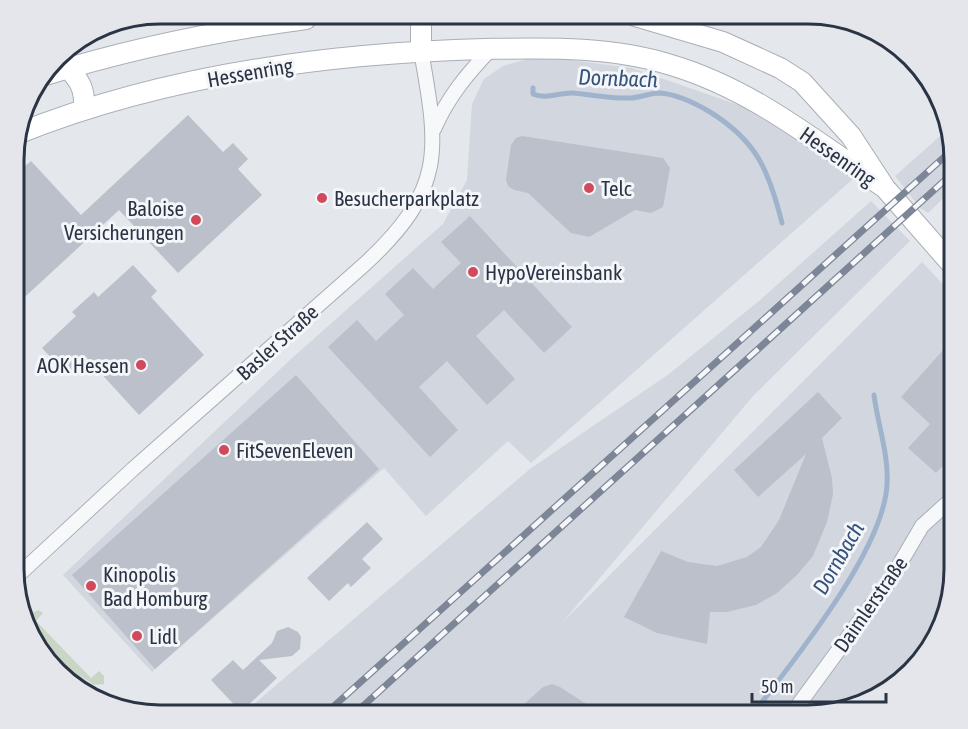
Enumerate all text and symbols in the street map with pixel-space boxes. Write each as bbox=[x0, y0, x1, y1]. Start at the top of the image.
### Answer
street label: Hessenring bbox=[205, 53, 295, 91]
water label: Dornbach bbox=[578, 64, 658, 92]
street label: Hessenring bbox=[796, 121, 880, 191]
place label: Telc bbox=[601, 176, 632, 200]
marker: Telc bbox=[582, 181, 596, 195]
place label: Besucherparkplatz bbox=[334, 186, 479, 210]
marker: Besucherparkplatz bbox=[315, 191, 329, 205]
place label: Baloise Versicherungen bbox=[64, 196, 184, 244]
marker: Baloise Versicherungen bbox=[189, 213, 203, 227]
place label: HypoVereinsbank bbox=[485, 260, 622, 284]
marker: HypoVereinsbank bbox=[466, 265, 480, 279]
street label: Basler Straße bbox=[231, 299, 323, 385]
place label: AOK Hessen bbox=[37, 353, 129, 377]
marker: AOK Hessen bbox=[134, 358, 148, 372]
place label: FitSevenEleven bbox=[236, 438, 353, 462]
marker: FitSevenEleven bbox=[217, 443, 231, 457]
water label: Dornbach bbox=[807, 517, 869, 599]
street label: Daimlerstraße bbox=[828, 552, 912, 656]
place label: Kinopolis Bad Homburg bbox=[103, 562, 207, 610]
marker: Kinopolis Bad Homburg bbox=[84, 579, 98, 593]
place label: Lidl bbox=[149, 624, 178, 648]
marker: Lidl bbox=[130, 629, 144, 643]
scale bar bbox=[752, 666, 886, 704]
text: 50 m bbox=[761, 676, 793, 697]

